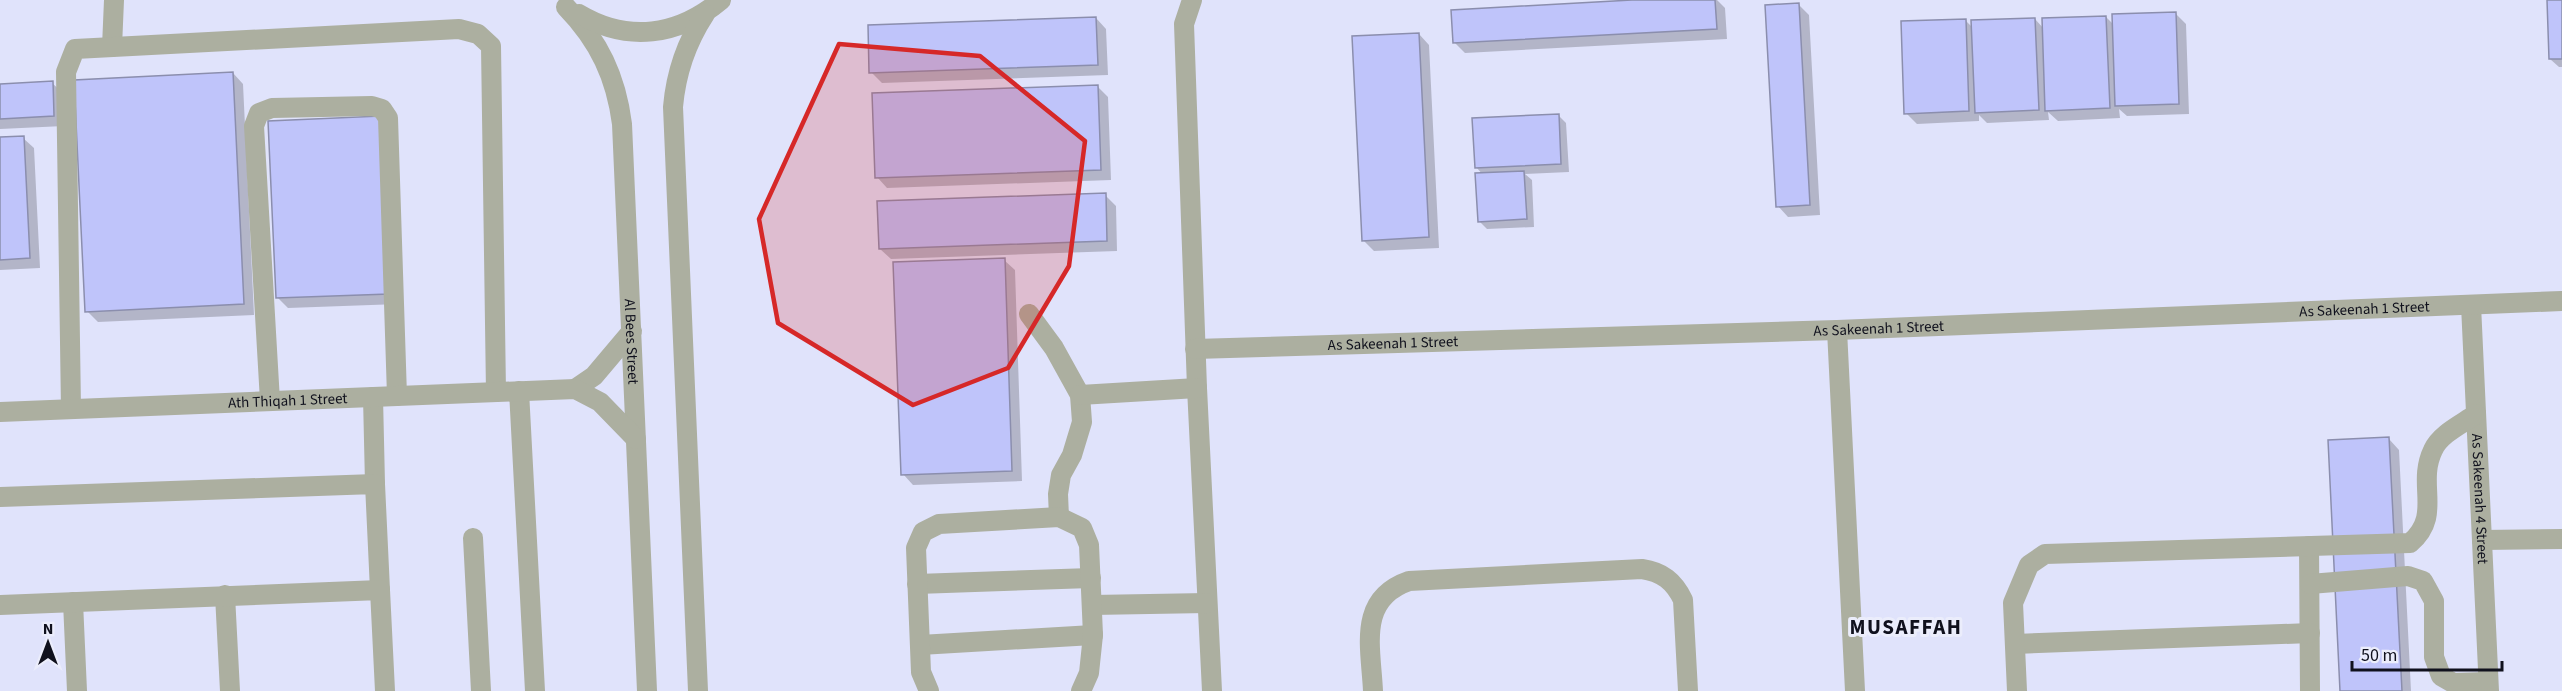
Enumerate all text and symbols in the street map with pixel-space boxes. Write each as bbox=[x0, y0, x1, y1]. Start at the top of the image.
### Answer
street label: As Sakeenah 1 Street bbox=[2299, 296, 2430, 323]
street label: Al Bees Street bbox=[619, 298, 643, 385]
street label: As Sakeenah 1 Street bbox=[1813, 316, 1944, 342]
street label: As Sakeenah 1 Street bbox=[1327, 331, 1458, 356]
street label: Ath Thiqah 1 Street bbox=[228, 388, 348, 414]
street label: As Sakeenah 4 Street bbox=[2466, 433, 2493, 564]
district label: MUSAFFAH bbox=[1850, 612, 1962, 642]
north arrow bbox=[18, 613, 78, 673]
text: N bbox=[43, 618, 53, 640]
scale bar bbox=[2352, 634, 2502, 672]
text: 50 m bbox=[2361, 643, 2397, 668]

